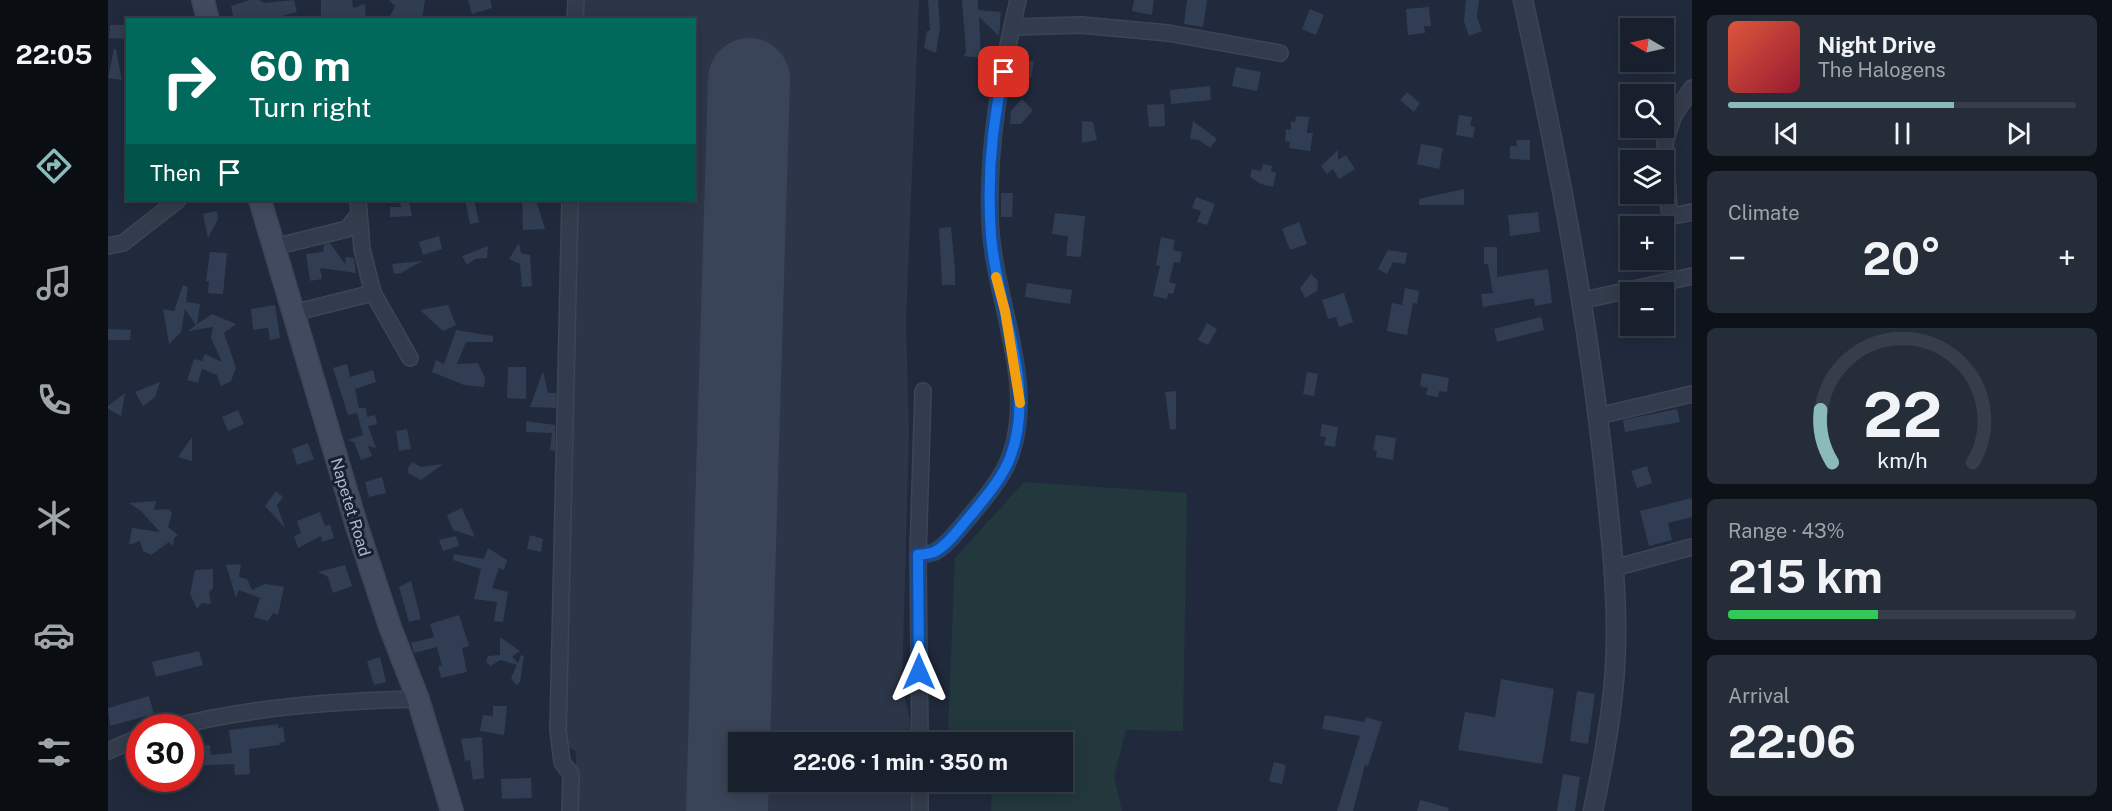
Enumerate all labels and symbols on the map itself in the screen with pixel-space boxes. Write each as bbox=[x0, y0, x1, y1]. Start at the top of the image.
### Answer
north arrow bbox=[1620, 18, 1674, 72]
pin bbox=[978, 46, 1029, 97]
street label: Napetet Road bbox=[327, 456, 374, 559]
position arrow bbox=[887, 640, 951, 704]
speed limit sign: 30 bbox=[126, 714, 204, 792]

